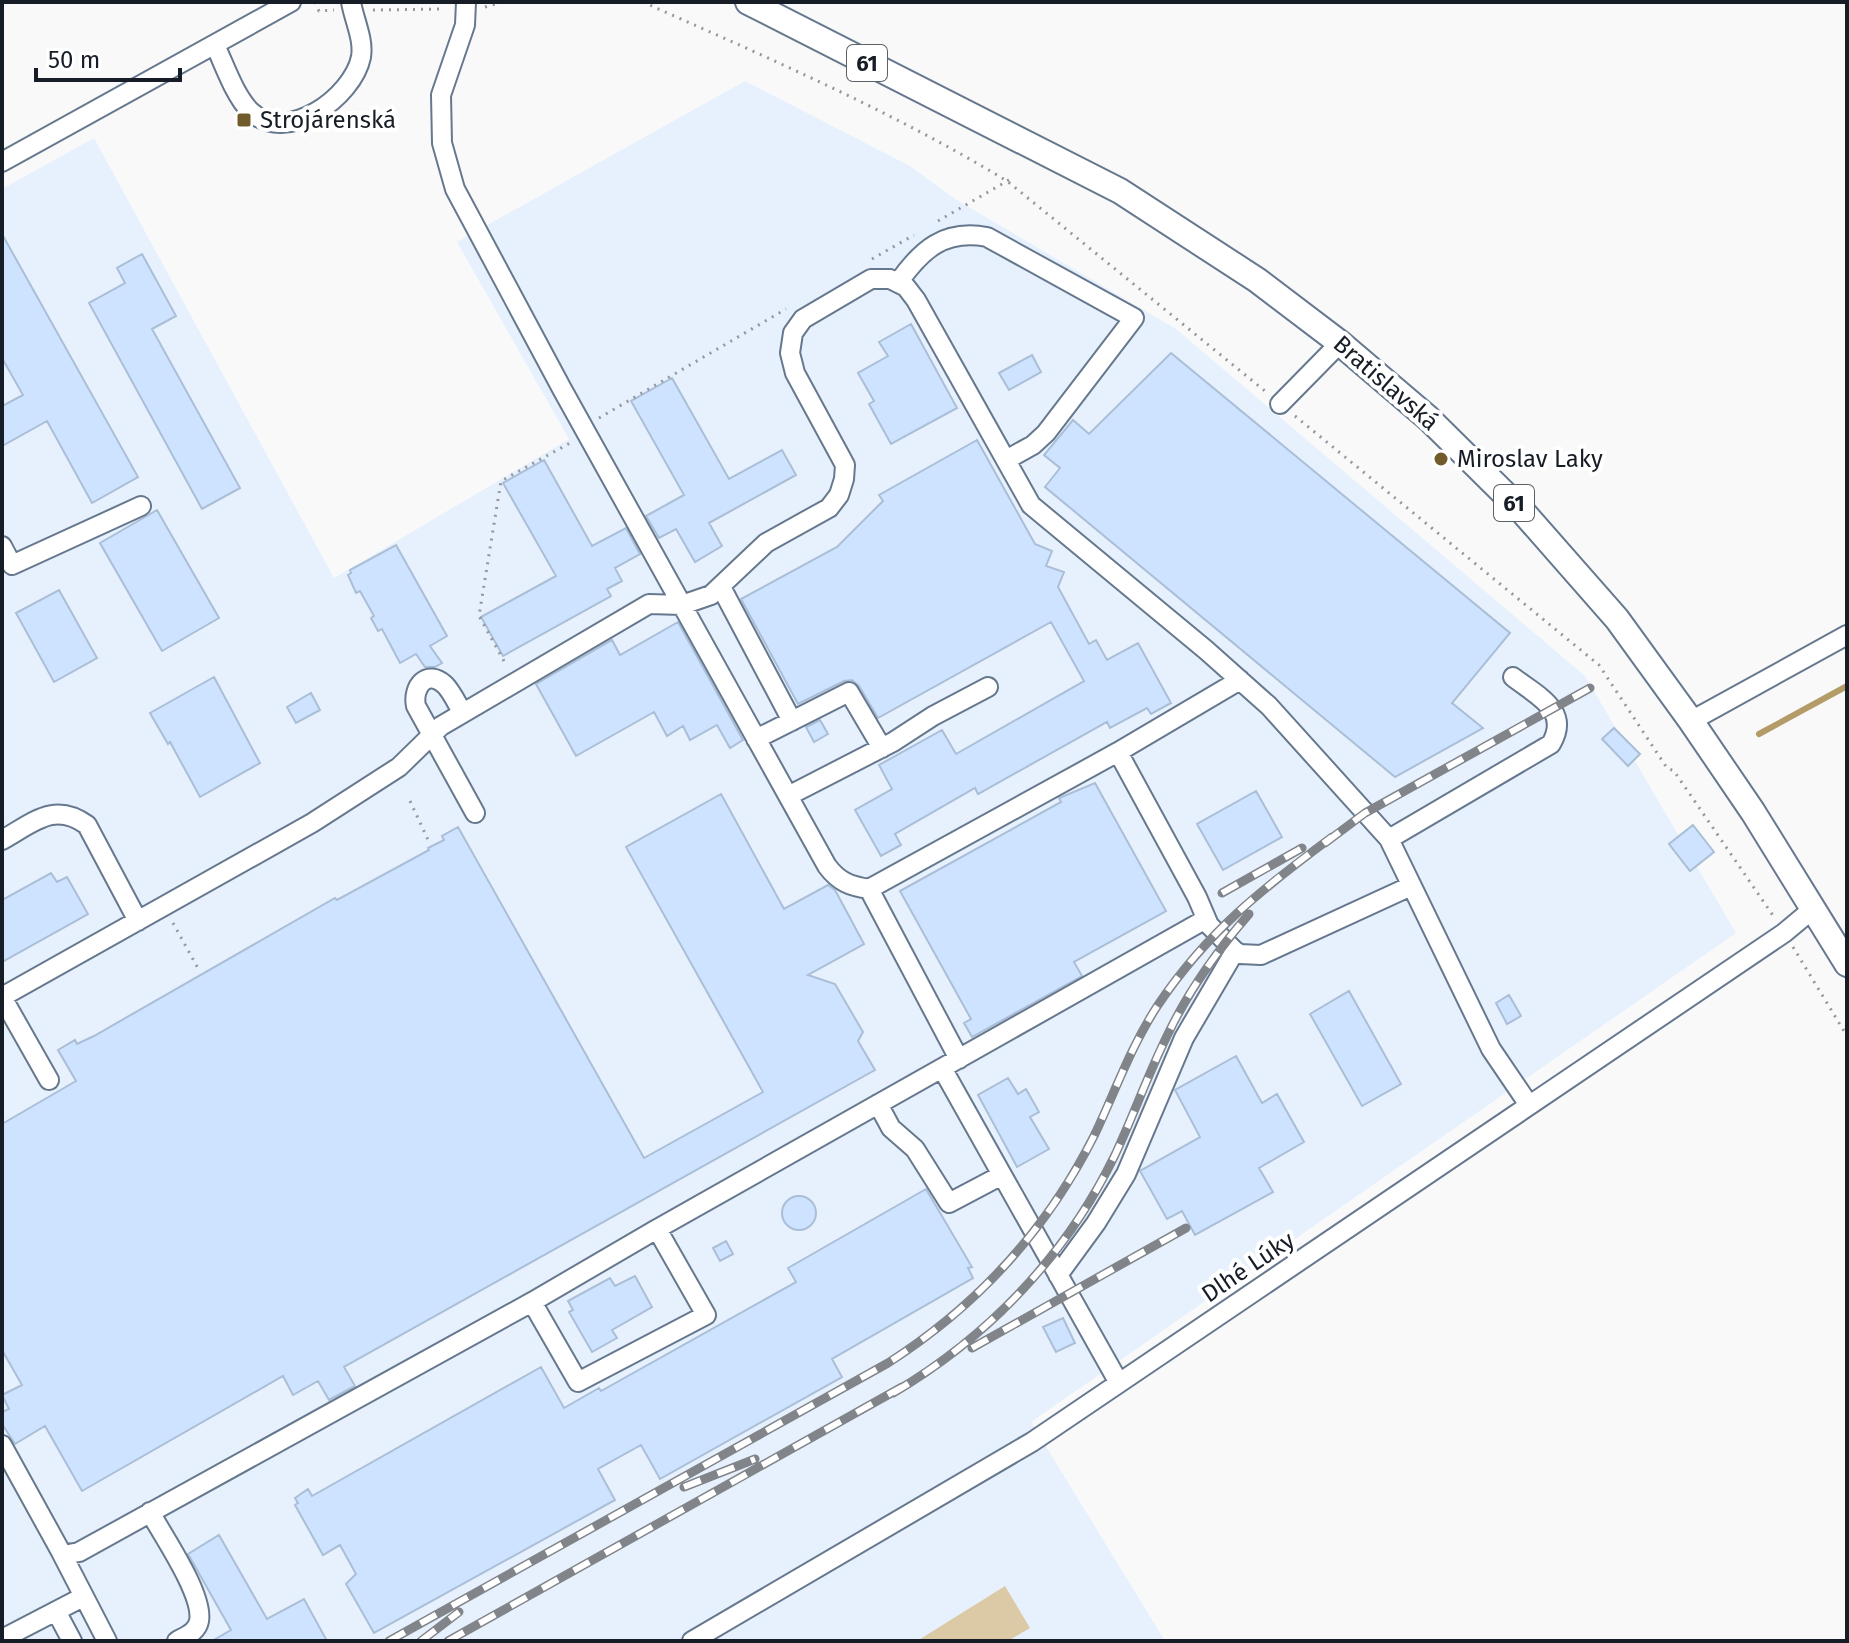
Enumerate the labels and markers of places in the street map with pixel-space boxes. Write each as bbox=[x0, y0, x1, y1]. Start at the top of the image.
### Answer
place label: Strojárenská bbox=[260, 106, 396, 134]
marker: Strojárenská bbox=[235, 111, 253, 129]
place label: Miroslav Laky bbox=[1457, 445, 1603, 473]
marker: Miroslav Laky bbox=[1432, 450, 1450, 468]

